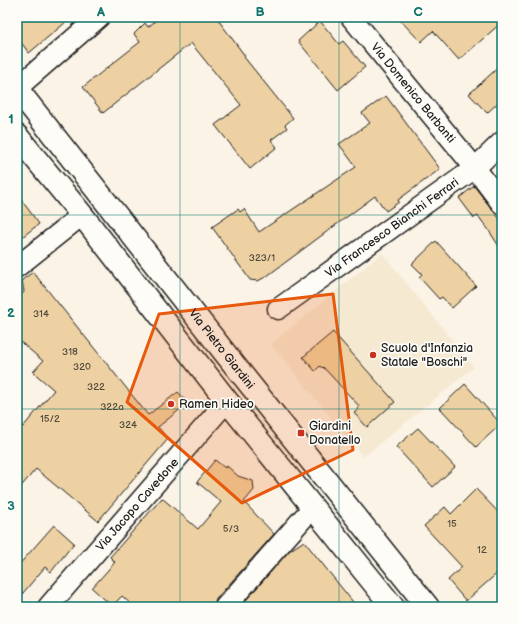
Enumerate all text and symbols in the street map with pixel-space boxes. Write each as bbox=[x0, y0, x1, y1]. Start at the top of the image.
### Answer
text: A bbox=[96, 4, 105, 20]
text: B bbox=[255, 4, 265, 20]
text: C bbox=[413, 4, 423, 20]
street label: Via Domenico Barbanti bbox=[368, 40, 459, 146]
text: 1 bbox=[8, 111, 14, 127]
street label: Via Francesco Bianchi Ferrari bbox=[322, 174, 462, 280]
house number: 323/1 bbox=[249, 252, 275, 264]
text: 2 bbox=[7, 305, 15, 321]
street label: Via Pietro Giardini bbox=[186, 306, 258, 392]
house number: 314 bbox=[33, 308, 49, 320]
place label: Scuola d'Infanzia Statale "Boschi" bbox=[381, 341, 473, 370]
house number: 318 bbox=[62, 346, 78, 358]
marker: Scuola d'Infanzia Statale "Boschi" bbox=[368, 350, 378, 360]
house number: 320 bbox=[73, 361, 91, 373]
house number: 322 bbox=[87, 381, 105, 393]
place label: Ramen Hideo bbox=[179, 397, 254, 412]
marker: Ramen Hideo bbox=[166, 399, 176, 409]
house number: 322a bbox=[100, 401, 124, 413]
house number: 15/2 bbox=[40, 413, 60, 425]
house number: 324 bbox=[119, 419, 137, 431]
place label: Giardini Donatello bbox=[309, 419, 361, 448]
marker: Giardini Donatello bbox=[296, 428, 306, 438]
street label: Via Jacopo Cavedone bbox=[93, 455, 182, 554]
text: 3 bbox=[7, 498, 15, 514]
house number: 15 bbox=[447, 518, 457, 530]
house number: 5/3 bbox=[223, 523, 239, 535]
house number: 12 bbox=[477, 544, 487, 556]

